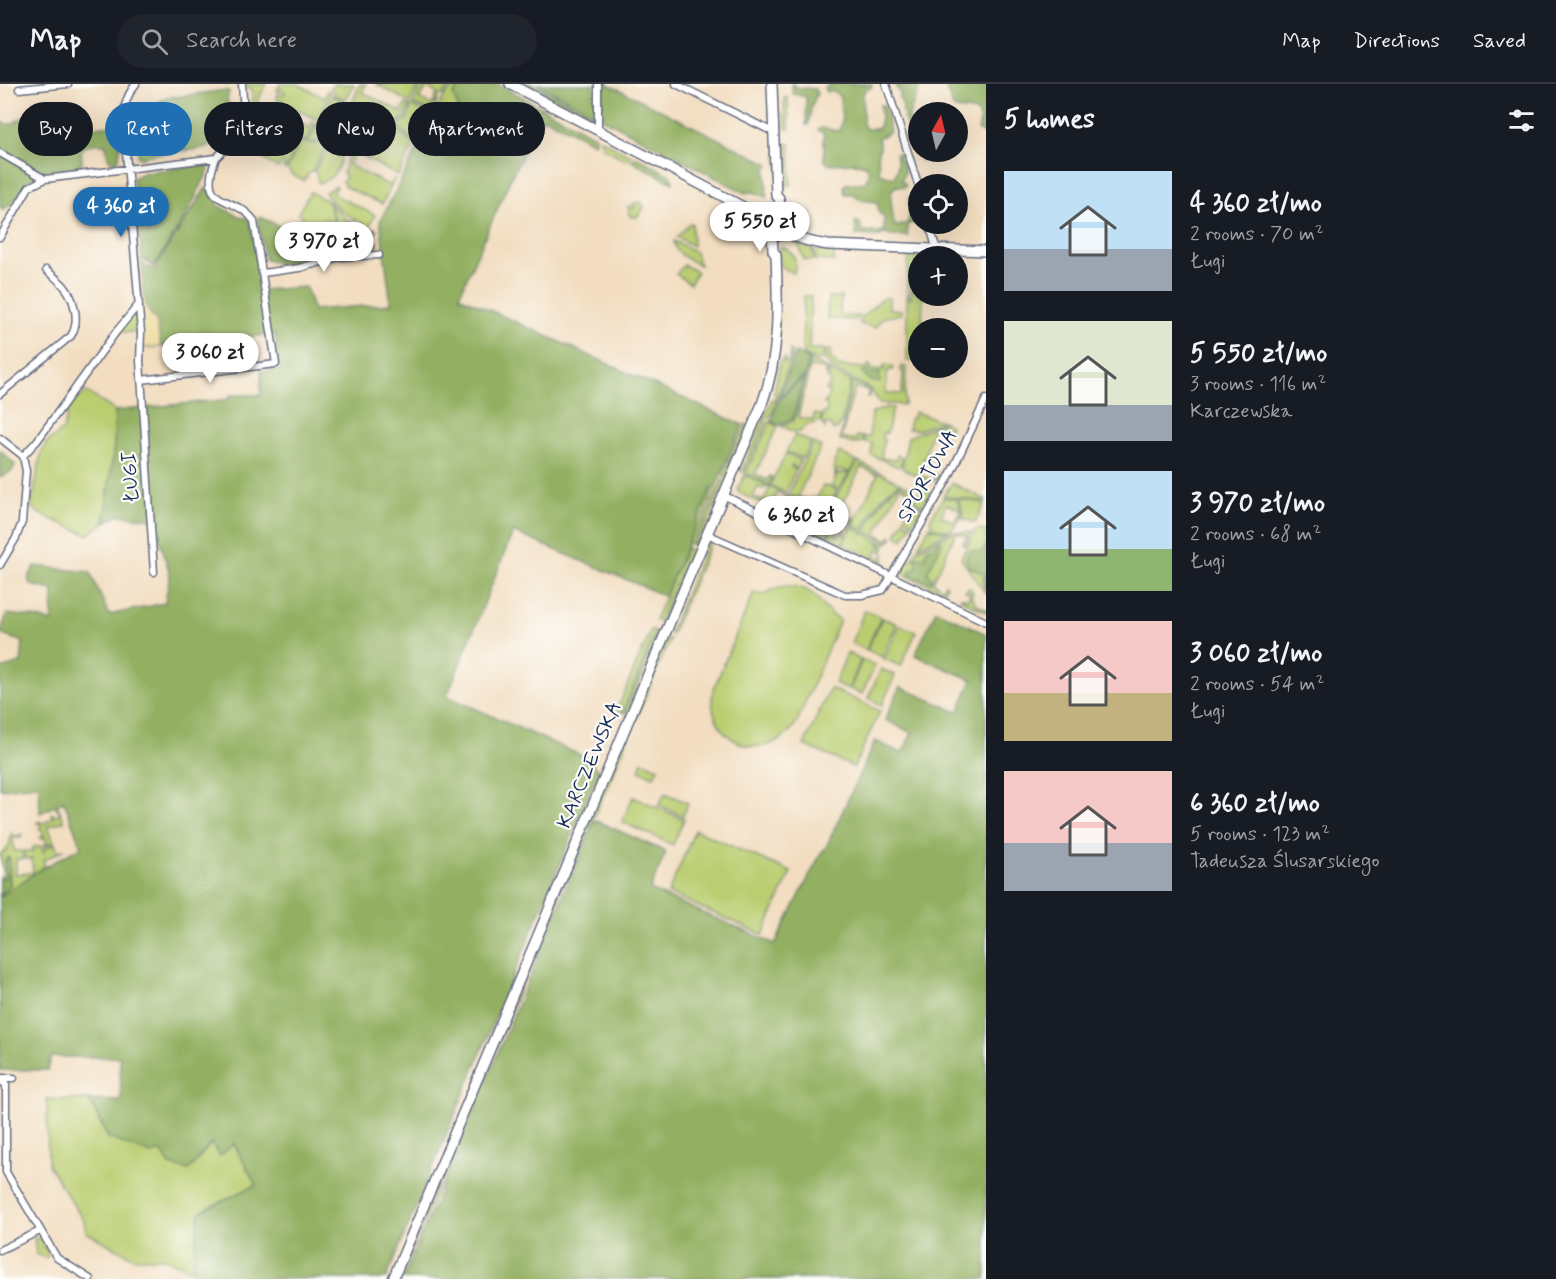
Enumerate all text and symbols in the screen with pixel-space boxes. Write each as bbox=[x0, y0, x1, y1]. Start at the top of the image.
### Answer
search box bbox=[117, 14, 537, 68]
text: Map bbox=[30, 23, 81, 60]
icon: search bbox=[138, 25, 171, 58]
text: Search here bbox=[186, 27, 297, 55]
text: Map bbox=[1282, 27, 1321, 55]
text: Directions bbox=[1354, 27, 1440, 55]
text: Saved bbox=[1473, 27, 1526, 55]
chip: Buy bbox=[18, 102, 93, 156]
chip: Rent bbox=[105, 102, 192, 156]
chip: Filters bbox=[204, 102, 304, 156]
chip: New bbox=[316, 102, 396, 156]
chip: Apartment bbox=[408, 102, 545, 156]
north arrow bbox=[908, 102, 968, 162]
map controls bbox=[908, 102, 968, 378]
text: 5 homes bbox=[1004, 103, 1095, 137]
icon: filters bbox=[1505, 104, 1538, 137]
button: locate bbox=[908, 174, 968, 234]
pin: 4 360 zł bbox=[59, 187, 183, 238]
text: 4 360 zł/mo bbox=[1190, 187, 1322, 221]
text: 4 360 zł bbox=[87, 193, 155, 220]
icon: home bbox=[1052, 195, 1124, 267]
pin: 5 550 zł bbox=[698, 202, 822, 253]
text: 5 550 zł bbox=[724, 208, 796, 235]
text: 2 rooms · 70 m² bbox=[1190, 221, 1324, 248]
pin: 3 970 zł bbox=[262, 222, 386, 273]
text: 3 970 zł bbox=[289, 228, 359, 255]
button: + bbox=[908, 246, 968, 306]
text: Ługi bbox=[1190, 248, 1226, 275]
button: − bbox=[908, 318, 968, 378]
pin: 3 060 zł bbox=[148, 333, 272, 384]
text: 5 550 zł/mo bbox=[1190, 337, 1327, 371]
text: 3 060 zł bbox=[176, 339, 244, 366]
icon: home bbox=[1052, 345, 1124, 417]
text: 3 rooms · 116 m² bbox=[1190, 371, 1326, 398]
text: Karczewska bbox=[1190, 398, 1292, 425]
street label: SPORTOWA bbox=[891, 425, 965, 527]
street label: ŁUGI bbox=[116, 450, 146, 503]
text: 3 970 zł/mo bbox=[1190, 487, 1325, 521]
icon: home bbox=[1052, 495, 1124, 567]
pin: 6 360 zł bbox=[739, 496, 863, 547]
text: 6 360 zł bbox=[768, 502, 834, 529]
text: 2 rooms · 68 m² bbox=[1190, 521, 1321, 548]
text: Ługi bbox=[1190, 548, 1226, 575]
text: 3 060 zł/mo bbox=[1190, 637, 1322, 671]
icon: home bbox=[1052, 645, 1124, 717]
text: 2 rooms · 54 m² bbox=[1190, 671, 1324, 698]
street label: KARCZEWSKA bbox=[551, 697, 629, 833]
text: Ługi bbox=[1190, 698, 1226, 725]
text: 6 360 zł/mo bbox=[1190, 787, 1320, 821]
icon: home bbox=[1052, 795, 1124, 867]
text: 5 rooms · 123 m² bbox=[1190, 821, 1330, 848]
text: Tadeusza Ślusarskiego bbox=[1190, 848, 1380, 875]

